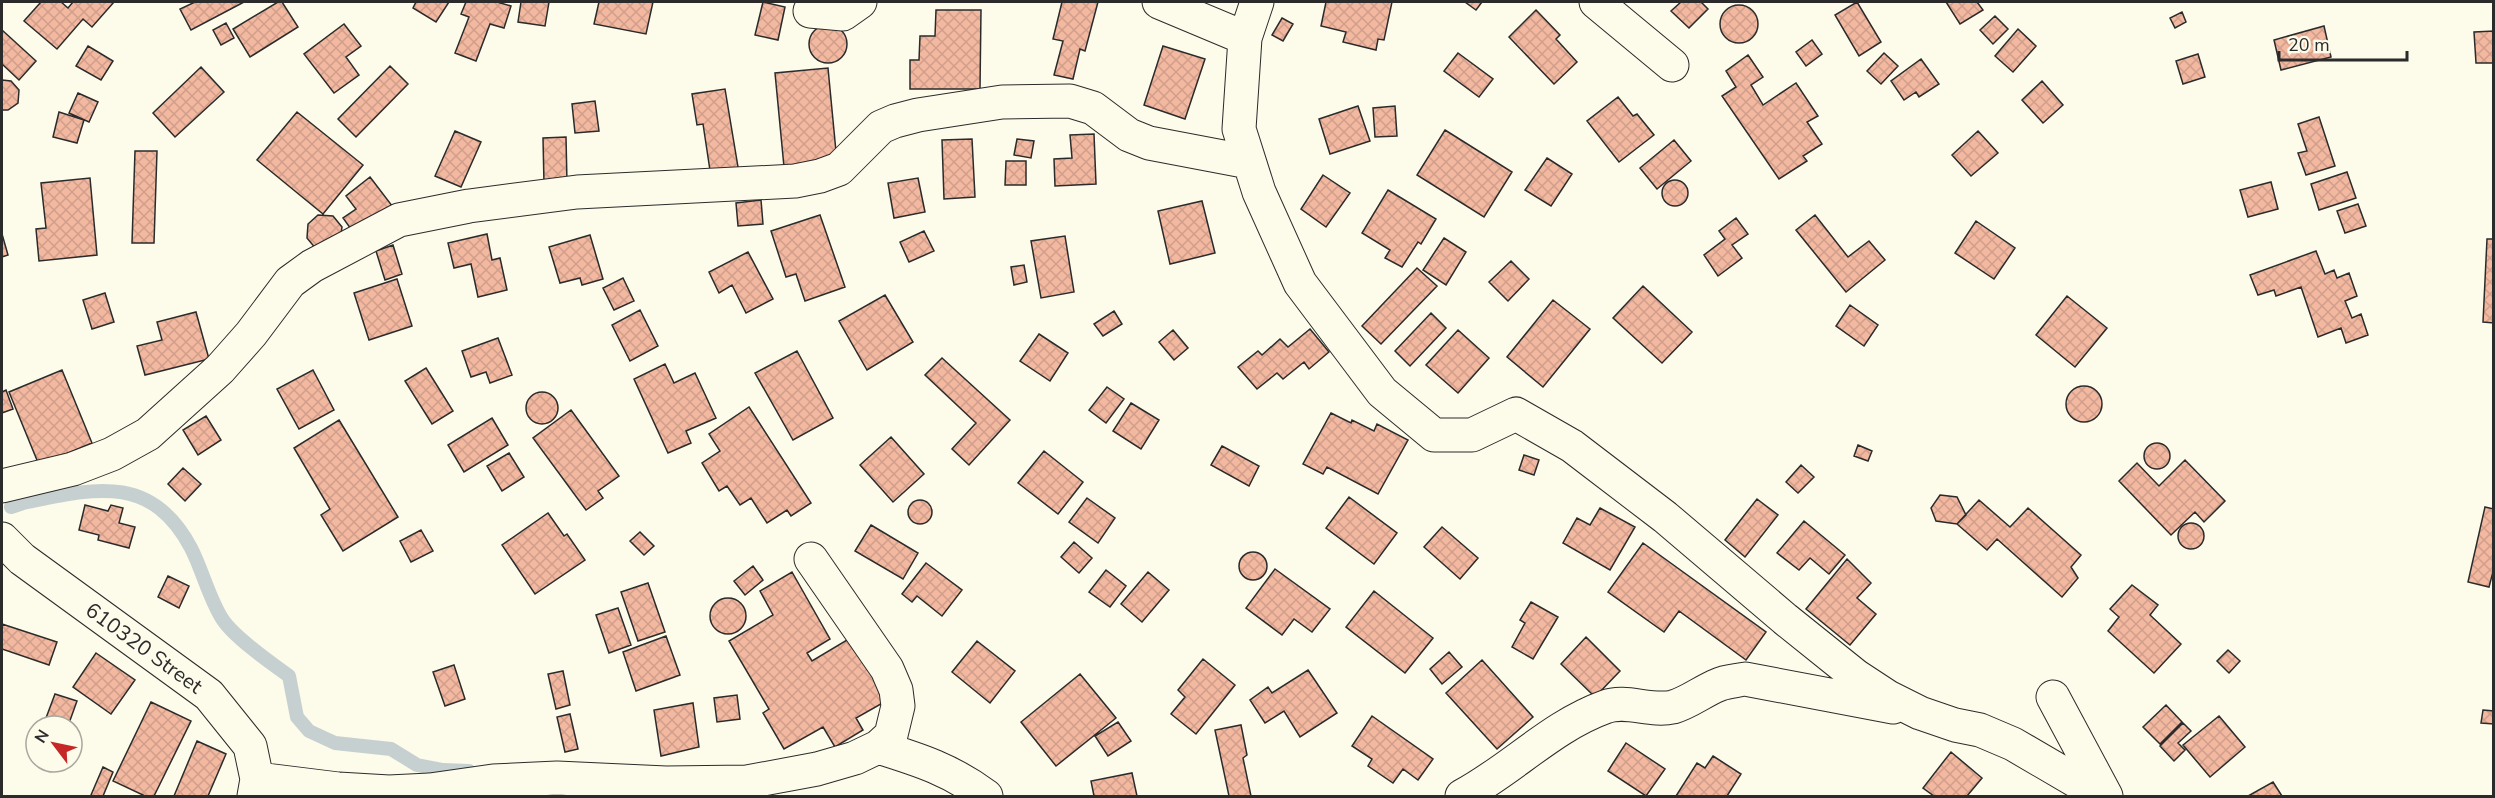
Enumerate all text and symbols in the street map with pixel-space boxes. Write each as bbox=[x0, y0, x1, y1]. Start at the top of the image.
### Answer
scale bar bbox=[2279, 24, 2406, 62]
text: 20 m bbox=[2288, 33, 2330, 57]
street label: 610320 Street bbox=[80, 596, 209, 700]
north arrow bbox=[24, 714, 84, 774]
text: N bbox=[30, 726, 55, 747]

